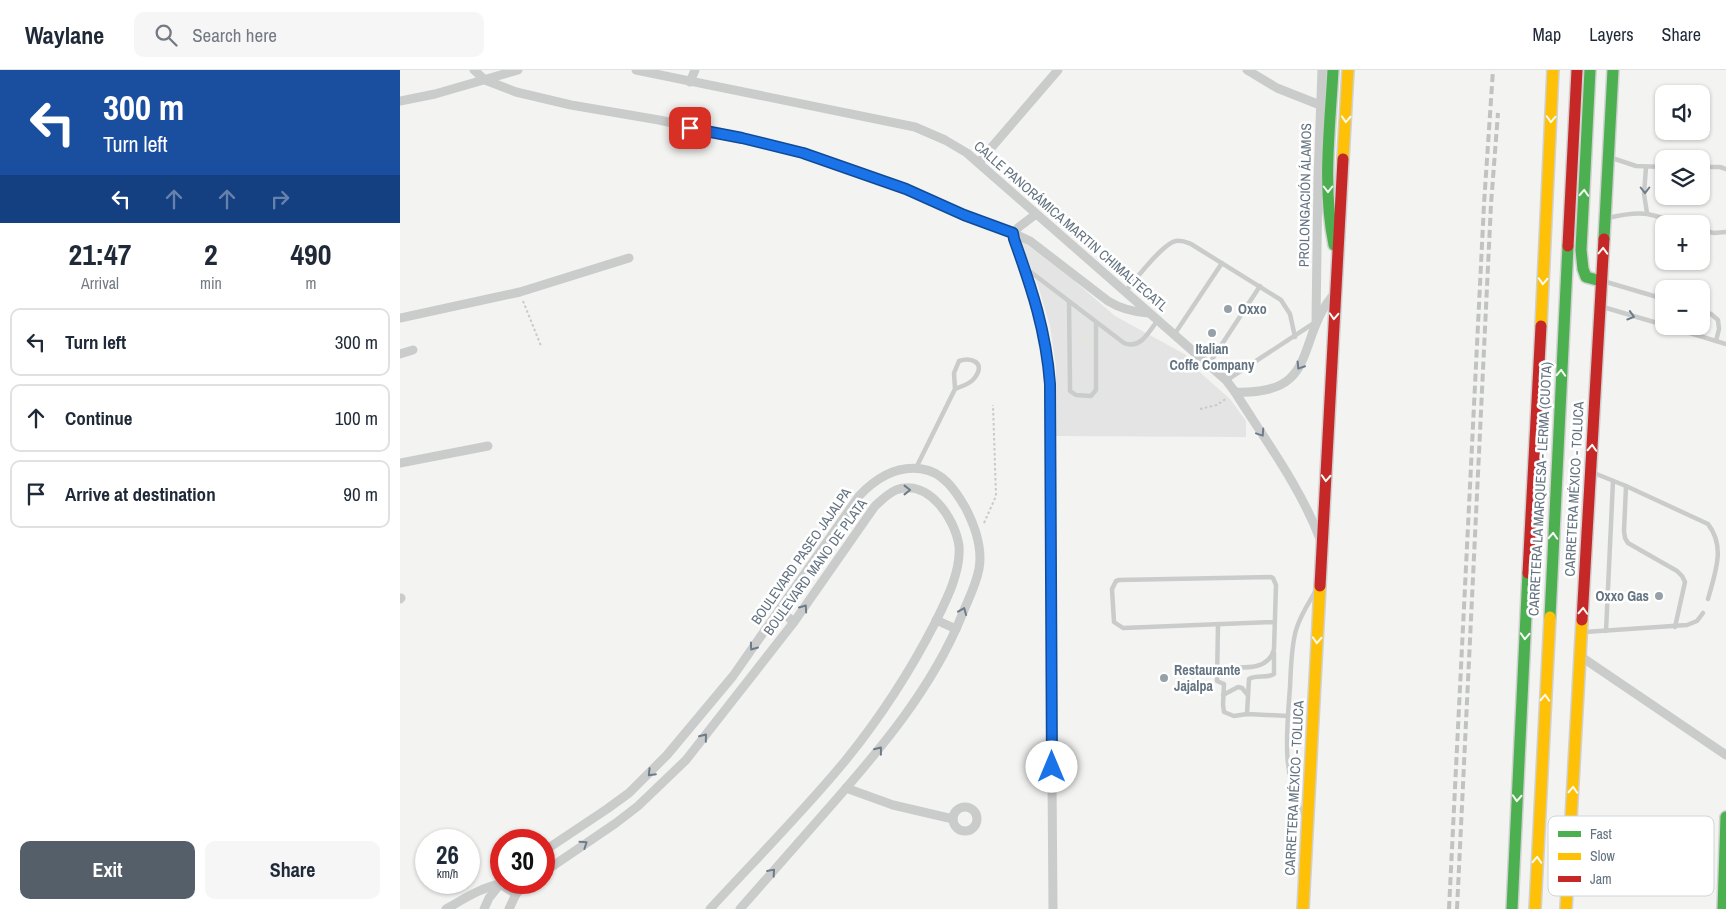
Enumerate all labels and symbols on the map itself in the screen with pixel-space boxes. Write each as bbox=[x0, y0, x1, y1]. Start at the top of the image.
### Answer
pin bbox=[669, 107, 711, 149]
one-way arrow bbox=[1340, 115, 1351, 123]
one-way arrow bbox=[1545, 115, 1556, 123]
street label: PROLONGACIÓN ÁLAMOS bbox=[1295, 122, 1315, 267]
street label: CALLE PANORÁMICA MARTIN CHIMALTECATL bbox=[970, 137, 1172, 316]
one-way arrow bbox=[1323, 185, 1333, 193]
one-way arrow bbox=[1639, 186, 1650, 194]
one-way arrow bbox=[1578, 188, 1589, 196]
one-way arrow bbox=[1597, 247, 1608, 255]
one-way arrow bbox=[1537, 277, 1548, 285]
place label: Oxxo bbox=[1238, 300, 1267, 318]
marker: Oxxo bbox=[1222, 303, 1234, 315]
one-way arrow bbox=[1627, 310, 1635, 320]
one-way arrow bbox=[1329, 312, 1340, 320]
marker: Italian Coffe Company bbox=[1206, 327, 1218, 339]
place label: Italian Coffe Company bbox=[1170, 340, 1255, 374]
one-way arrow bbox=[1296, 361, 1306, 370]
street label: CARRETERA LA MARQUESA - LERMA (CUOTA) bbox=[1524, 361, 1556, 616]
one-way arrow bbox=[1556, 369, 1567, 377]
street label: CARRETERA MÉXICO - TOLUCA bbox=[1560, 401, 1588, 577]
one-way arrow bbox=[1255, 428, 1264, 437]
one-way arrow bbox=[1586, 444, 1597, 452]
one-way arrow bbox=[1320, 474, 1331, 482]
street label: BOULEVARD PASEO JAJALPA bbox=[747, 484, 855, 628]
one-way arrow bbox=[904, 485, 912, 495]
street label: BOULEVARD MANO DE PLATA bbox=[759, 495, 871, 639]
one-way arrow bbox=[1548, 531, 1558, 539]
place label: Oxxo Gas bbox=[1595, 587, 1649, 605]
marker: Oxxo Gas bbox=[1653, 590, 1665, 602]
one-way arrow bbox=[798, 605, 807, 614]
one-way arrow bbox=[1577, 606, 1588, 614]
one-way arrow bbox=[958, 608, 968, 616]
one-way arrow bbox=[1520, 632, 1530, 640]
one-way arrow bbox=[1311, 637, 1322, 645]
one-way arrow bbox=[750, 641, 759, 651]
place label: Restaurante Jajalpa bbox=[1174, 661, 1240, 695]
marker: Restaurante Jajalpa bbox=[1158, 672, 1170, 684]
one-way arrow bbox=[1539, 694, 1550, 702]
street label: CARRETERA MÉXICO - TOLUCA bbox=[1280, 700, 1308, 876]
one-way arrow bbox=[699, 733, 708, 742]
position arrow bbox=[1025, 740, 1077, 792]
one-way arrow bbox=[873, 746, 882, 756]
one-way arrow bbox=[647, 767, 656, 776]
one-way arrow bbox=[1567, 786, 1578, 794]
one-way arrow bbox=[1512, 794, 1522, 802]
legend bbox=[1548, 816, 1714, 896]
text: Fast bbox=[1590, 825, 1612, 843]
speed limit sign: 30 bbox=[490, 829, 555, 894]
one-way arrow bbox=[579, 841, 588, 851]
text: Slow bbox=[1590, 847, 1616, 865]
one-way arrow bbox=[1531, 856, 1542, 864]
one-way arrow bbox=[767, 869, 776, 878]
text: Jam bbox=[1590, 870, 1612, 888]

